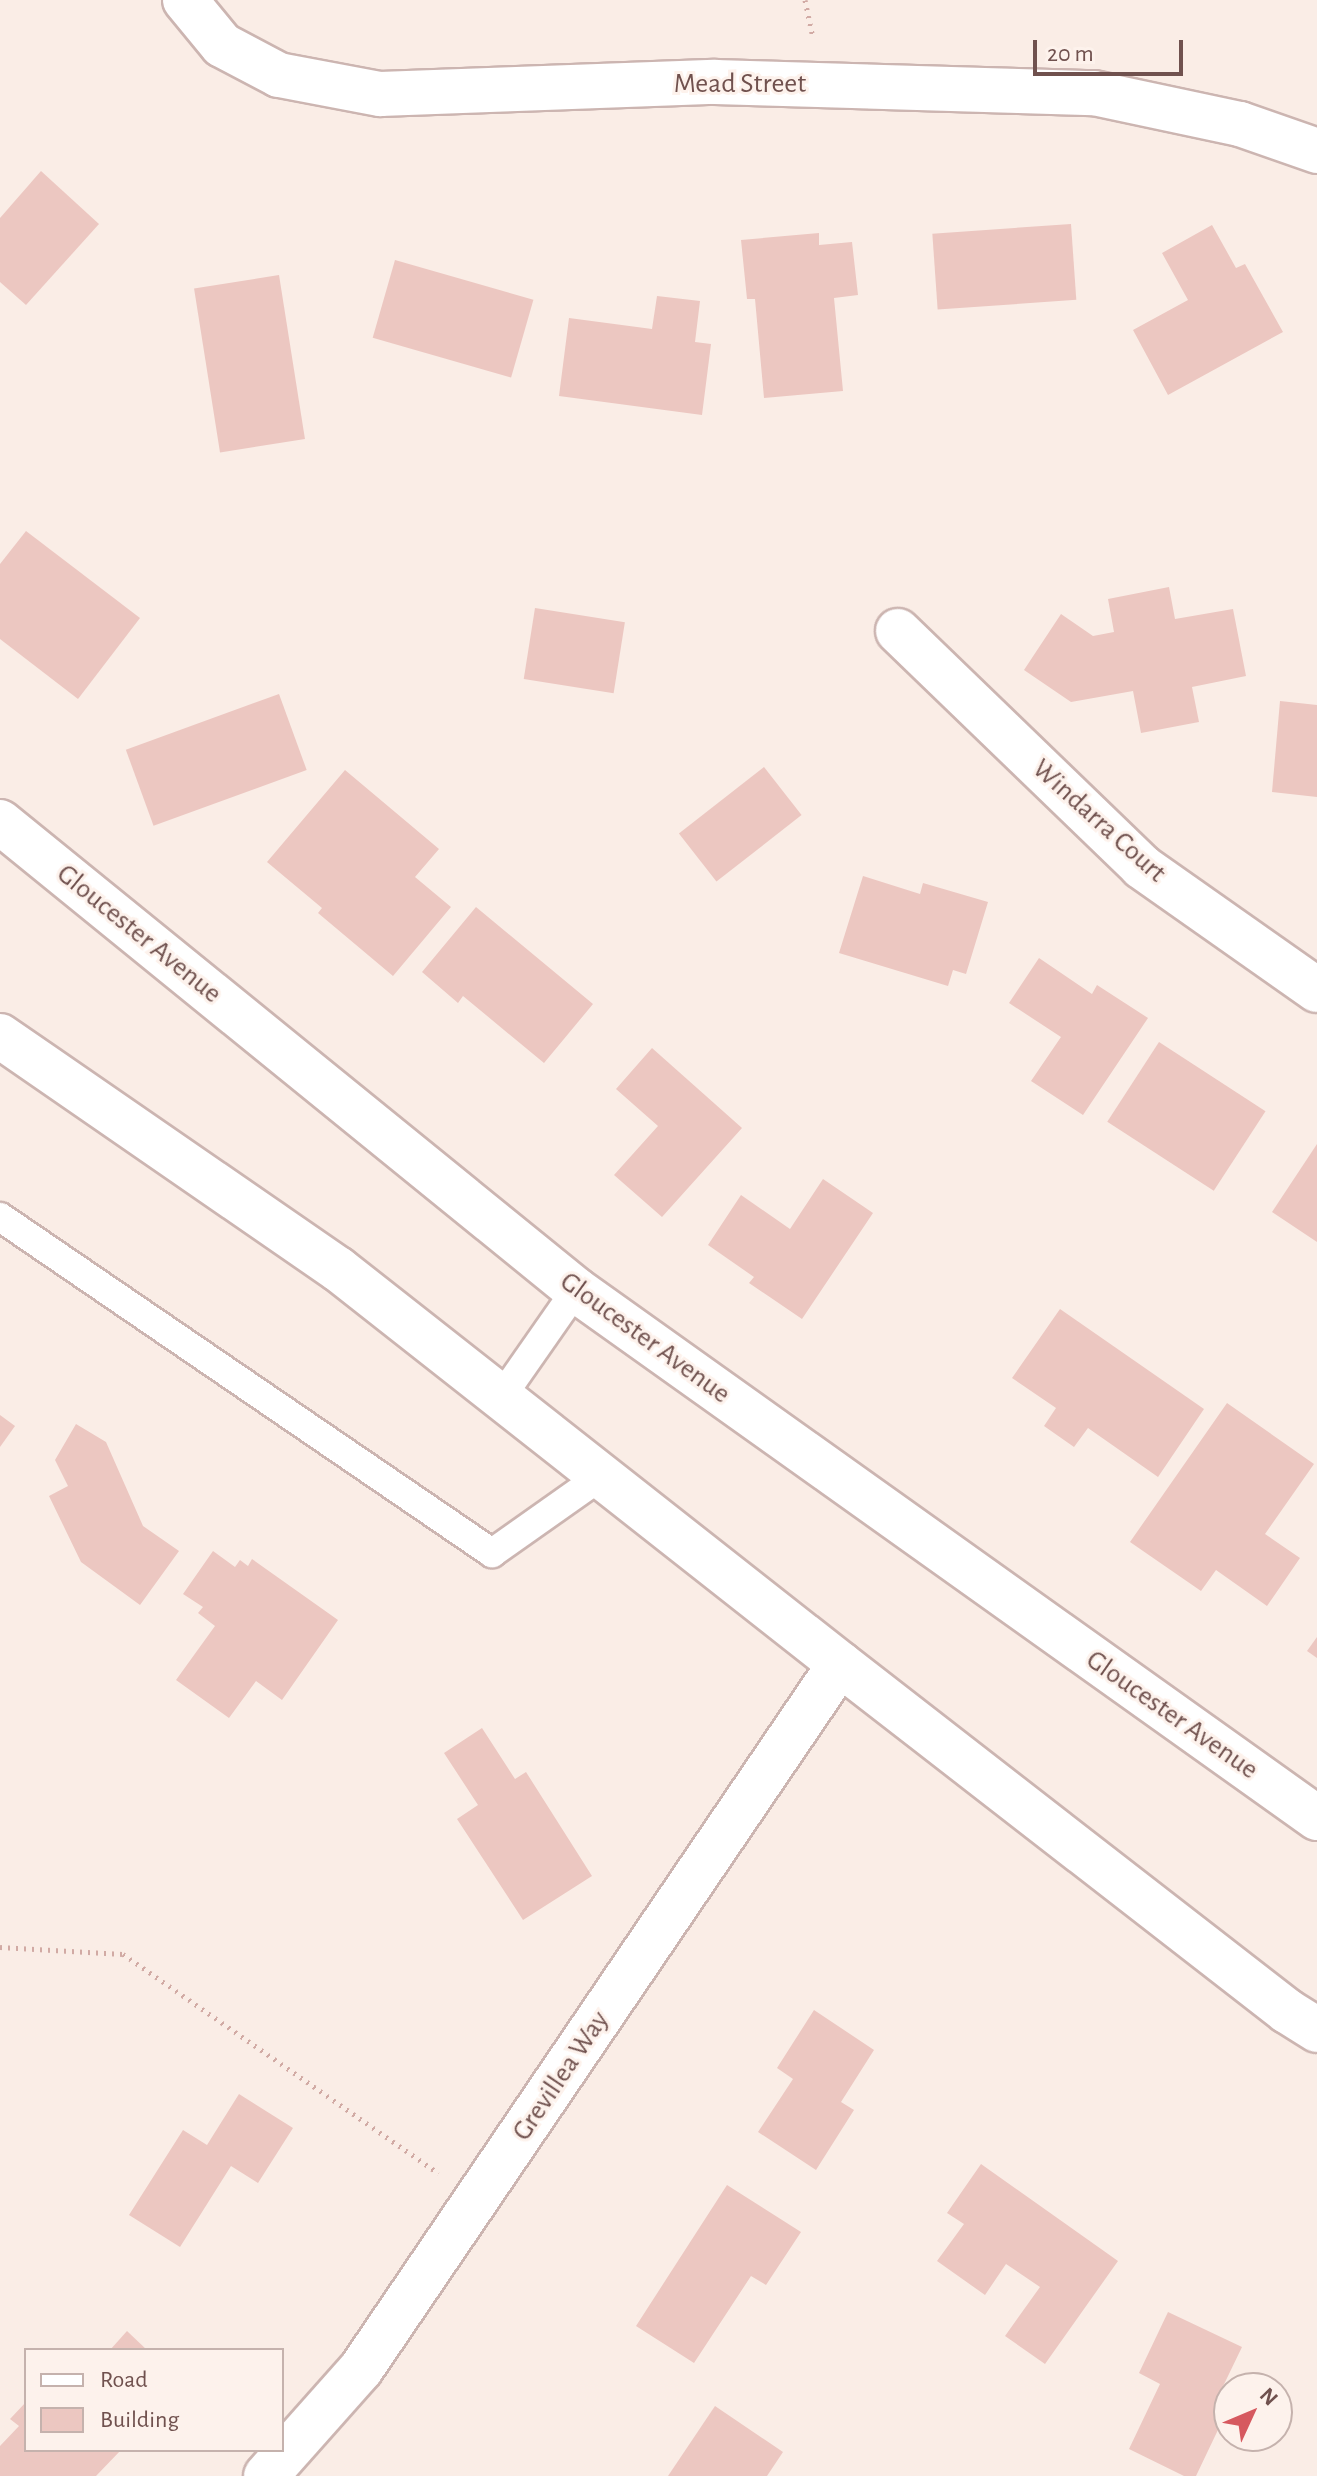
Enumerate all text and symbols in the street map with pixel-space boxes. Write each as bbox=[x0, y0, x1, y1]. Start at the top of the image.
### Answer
scale bar bbox=[1037, 24, 1187, 74]
text: 20 m bbox=[1047, 42, 1094, 66]
street label: Mead Street bbox=[674, 67, 806, 101]
street label: Windarra Court bbox=[1025, 752, 1173, 890]
street label: Gloucester Avenue bbox=[50, 857, 228, 1011]
street label: Gloucester Avenue bbox=[553, 1265, 737, 1411]
street label: Gloucester Avenue bbox=[1080, 1643, 1264, 1787]
street label: Grevillea Way bbox=[505, 2005, 617, 2147]
legend bbox=[24, 2348, 284, 2452]
text: Road bbox=[100, 2368, 148, 2392]
north arrow bbox=[1213, 2372, 1293, 2452]
text: N bbox=[1256, 2384, 1282, 2410]
text: Building bbox=[100, 2408, 179, 2432]

